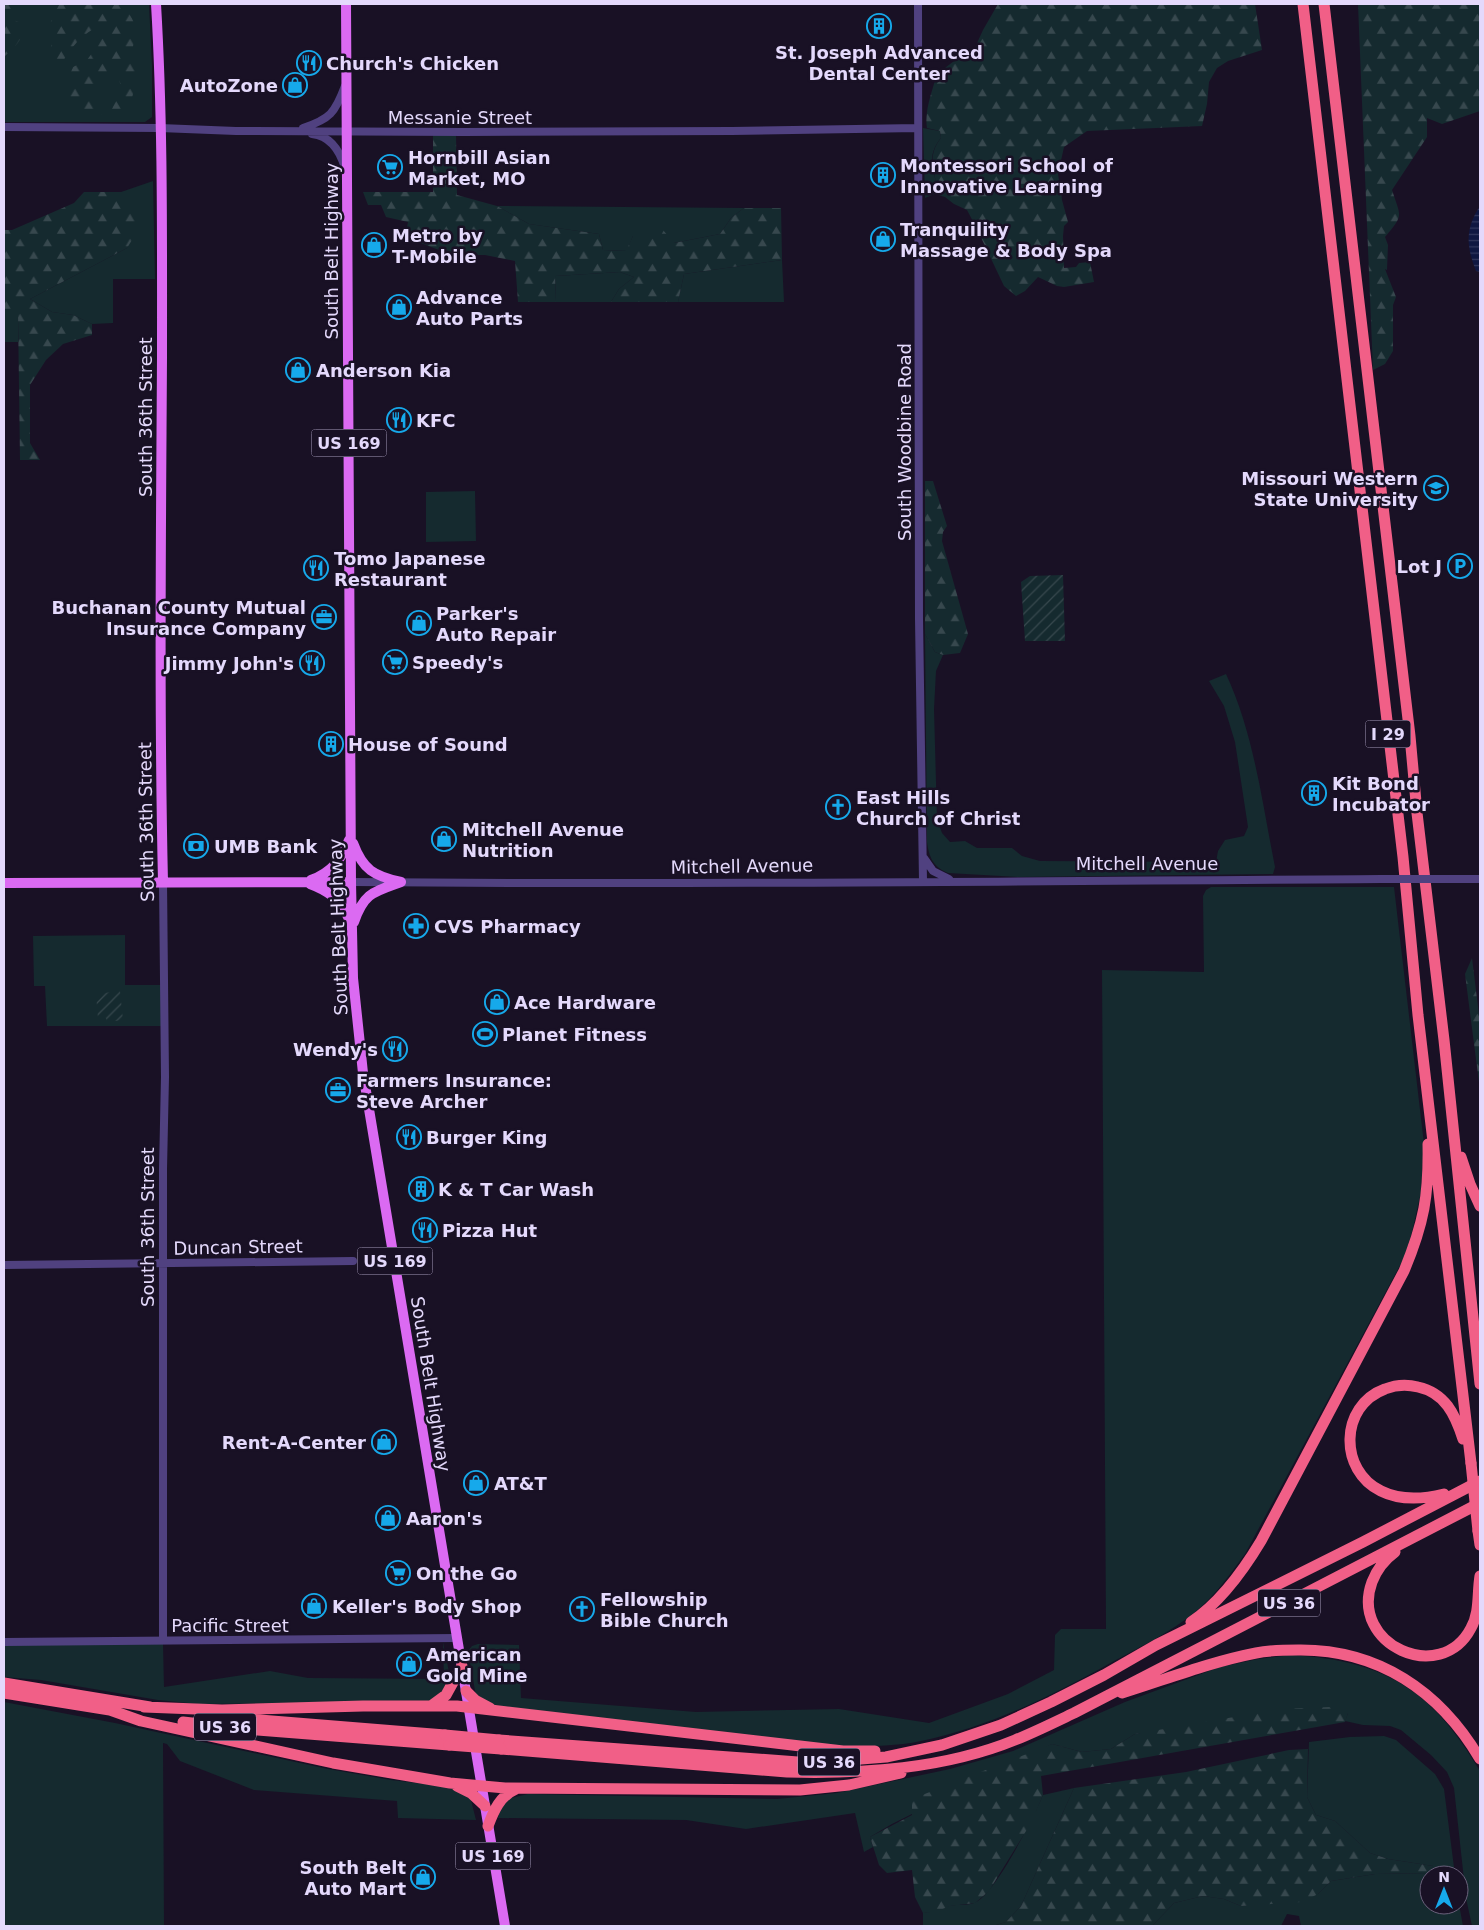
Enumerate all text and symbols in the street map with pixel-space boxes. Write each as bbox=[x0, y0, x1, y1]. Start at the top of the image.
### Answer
building icon: St. Joseph Advanced Dental Center bbox=[866, 13, 892, 39]
place label: St. Joseph Advanced Dental Center bbox=[775, 42, 983, 84]
restaurant icon: Church's Chicken bbox=[296, 50, 322, 76]
place label: Church's Chicken bbox=[326, 53, 499, 74]
shop icon: AutoZone bbox=[282, 72, 308, 98]
place label: AutoZone bbox=[180, 75, 278, 96]
street label: Messanie Street bbox=[388, 107, 532, 128]
place label: Hornbill Asian Market, MO bbox=[408, 147, 551, 189]
supermarket icon: Hornbill Asian Market, MO bbox=[377, 154, 403, 180]
place label: Montessori School of Innovative Learning bbox=[900, 155, 1113, 197]
street label: South Belt Highway bbox=[321, 162, 342, 340]
building icon: Montessori School of Innovative Learning bbox=[870, 162, 896, 188]
place label: Tranquility Massage & Body Spa bbox=[900, 219, 1112, 261]
place label: Metro by T-Mobile bbox=[392, 225, 483, 267]
shop icon: Tranquility Massage & Body Spa bbox=[870, 226, 896, 252]
shop icon: Metro by T-Mobile bbox=[361, 232, 387, 258]
place label: Advance Auto Parts bbox=[416, 287, 523, 329]
shop icon: Advance Auto Parts bbox=[386, 294, 412, 320]
street label: South 36th Street bbox=[135, 337, 156, 497]
street label: South Woodbine Road bbox=[894, 343, 915, 541]
shop icon: Anderson Kia bbox=[285, 357, 311, 383]
place label: Anderson Kia bbox=[316, 360, 451, 381]
restaurant icon: KFC bbox=[386, 407, 412, 433]
place label: KFC bbox=[416, 410, 455, 431]
road number: US 169 bbox=[312, 429, 386, 456]
place label: Missouri Western State University bbox=[1241, 468, 1418, 510]
school or university icon: Missouri Western State University bbox=[1423, 475, 1449, 501]
place label: Tomo Japanese Restaurant bbox=[334, 548, 485, 590]
parking icon: Lot J bbox=[1447, 553, 1473, 579]
restaurant icon: Tomo Japanese Restaurant bbox=[303, 555, 329, 581]
place label: Lot J bbox=[1397, 556, 1442, 577]
place label: Buchanan County Mutual Insurance Company bbox=[52, 597, 306, 639]
place label: Parker's Auto Repair bbox=[436, 603, 556, 645]
office icon: Buchanan County Mutual Insurance Company bbox=[311, 604, 337, 630]
shop icon: Parker's Auto Repair bbox=[406, 610, 432, 636]
supermarket icon: Speedy's bbox=[382, 649, 408, 675]
restaurant icon: Jimmy John's bbox=[299, 650, 325, 676]
place label: Speedy's bbox=[412, 652, 503, 673]
place label: Jimmy John's bbox=[163, 653, 294, 674]
road number: I 29 bbox=[1366, 721, 1410, 748]
building icon: House of Sound bbox=[318, 731, 344, 757]
place label: House of Sound bbox=[348, 734, 508, 755]
street label: South 36th Street bbox=[134, 742, 158, 902]
place label: Kit Bond Incubator bbox=[1332, 773, 1430, 815]
building icon: Kit Bond Incubator bbox=[1301, 780, 1327, 806]
place label: East Hills Church of Christ bbox=[856, 787, 1021, 829]
church icon: East Hills Church of Christ bbox=[825, 794, 851, 820]
place label: Mitchell Avenue Nutrition bbox=[462, 819, 624, 861]
shop icon: Mitchell Avenue Nutrition bbox=[431, 826, 457, 852]
bank icon: UMB Bank bbox=[183, 833, 209, 859]
place label: UMB Bank bbox=[214, 836, 318, 857]
street label: South Belt Highway bbox=[324, 838, 352, 1016]
street label: Mitchell Avenue bbox=[1076, 853, 1218, 874]
street label: Mitchell Avenue bbox=[671, 854, 813, 878]
pharmacy icon: CVS Pharmacy bbox=[403, 913, 429, 939]
place label: CVS Pharmacy bbox=[434, 916, 581, 937]
shop icon: Ace Hardware bbox=[484, 989, 510, 1015]
place label: Ace Hardware bbox=[514, 992, 656, 1013]
sports icon: Planet Fitness bbox=[472, 1021, 498, 1047]
place label: Planet Fitness bbox=[502, 1024, 647, 1045]
restaurant icon: Wendy's bbox=[382, 1036, 408, 1062]
place label: Wendy's bbox=[293, 1039, 378, 1060]
place label: Farmers Insurance: Steve Archer bbox=[356, 1070, 552, 1112]
office icon: Farmers Insurance: Steve Archer bbox=[325, 1077, 351, 1103]
restaurant icon: Burger King bbox=[396, 1124, 422, 1150]
place label: Burger King bbox=[426, 1127, 547, 1148]
street label: South 36th Street bbox=[137, 1147, 158, 1307]
building icon: K & T Car Wash bbox=[408, 1176, 434, 1202]
place label: K & T Car Wash bbox=[438, 1179, 594, 1200]
restaurant icon: Pizza Hut bbox=[412, 1217, 438, 1243]
place label: Pizza Hut bbox=[442, 1220, 538, 1241]
street label: Duncan Street bbox=[173, 1235, 303, 1259]
road number: US 169 bbox=[358, 1248, 432, 1274]
street label: South Belt Highway bbox=[407, 1295, 455, 1473]
shop icon: Rent-A-Center bbox=[371, 1429, 397, 1455]
place label: Rent-A-Center bbox=[222, 1432, 366, 1453]
shop icon: AT&T bbox=[463, 1470, 489, 1496]
place label: AT&T bbox=[494, 1473, 548, 1494]
shop icon: Aaron's bbox=[375, 1505, 401, 1531]
place label: Aaron's bbox=[406, 1508, 482, 1529]
supermarket icon: On the Go bbox=[385, 1560, 411, 1586]
place label: On the Go bbox=[416, 1563, 517, 1584]
place label: Fellowship Bible Church bbox=[600, 1589, 729, 1631]
road number: US 36 bbox=[1258, 1590, 1320, 1616]
shop icon: Keller's Body Shop bbox=[301, 1593, 327, 1619]
place label: Keller's Body Shop bbox=[332, 1596, 522, 1617]
church icon: Fellowship Bible Church bbox=[569, 1596, 595, 1622]
street label: Pacific Street bbox=[171, 1615, 289, 1636]
place label: American Gold Mine bbox=[426, 1644, 528, 1686]
shop icon: American Gold Mine bbox=[396, 1651, 422, 1677]
road number: US 36 bbox=[194, 1714, 256, 1740]
road number: US 36 bbox=[798, 1748, 860, 1775]
road number: US 169 bbox=[456, 1842, 530, 1870]
place label: South Belt Auto Mart bbox=[299, 1857, 406, 1899]
shop icon: South Belt Auto Mart bbox=[410, 1864, 436, 1890]
north arrow bbox=[1419, 1865, 1469, 1915]
text: N bbox=[1438, 1869, 1450, 1885]

